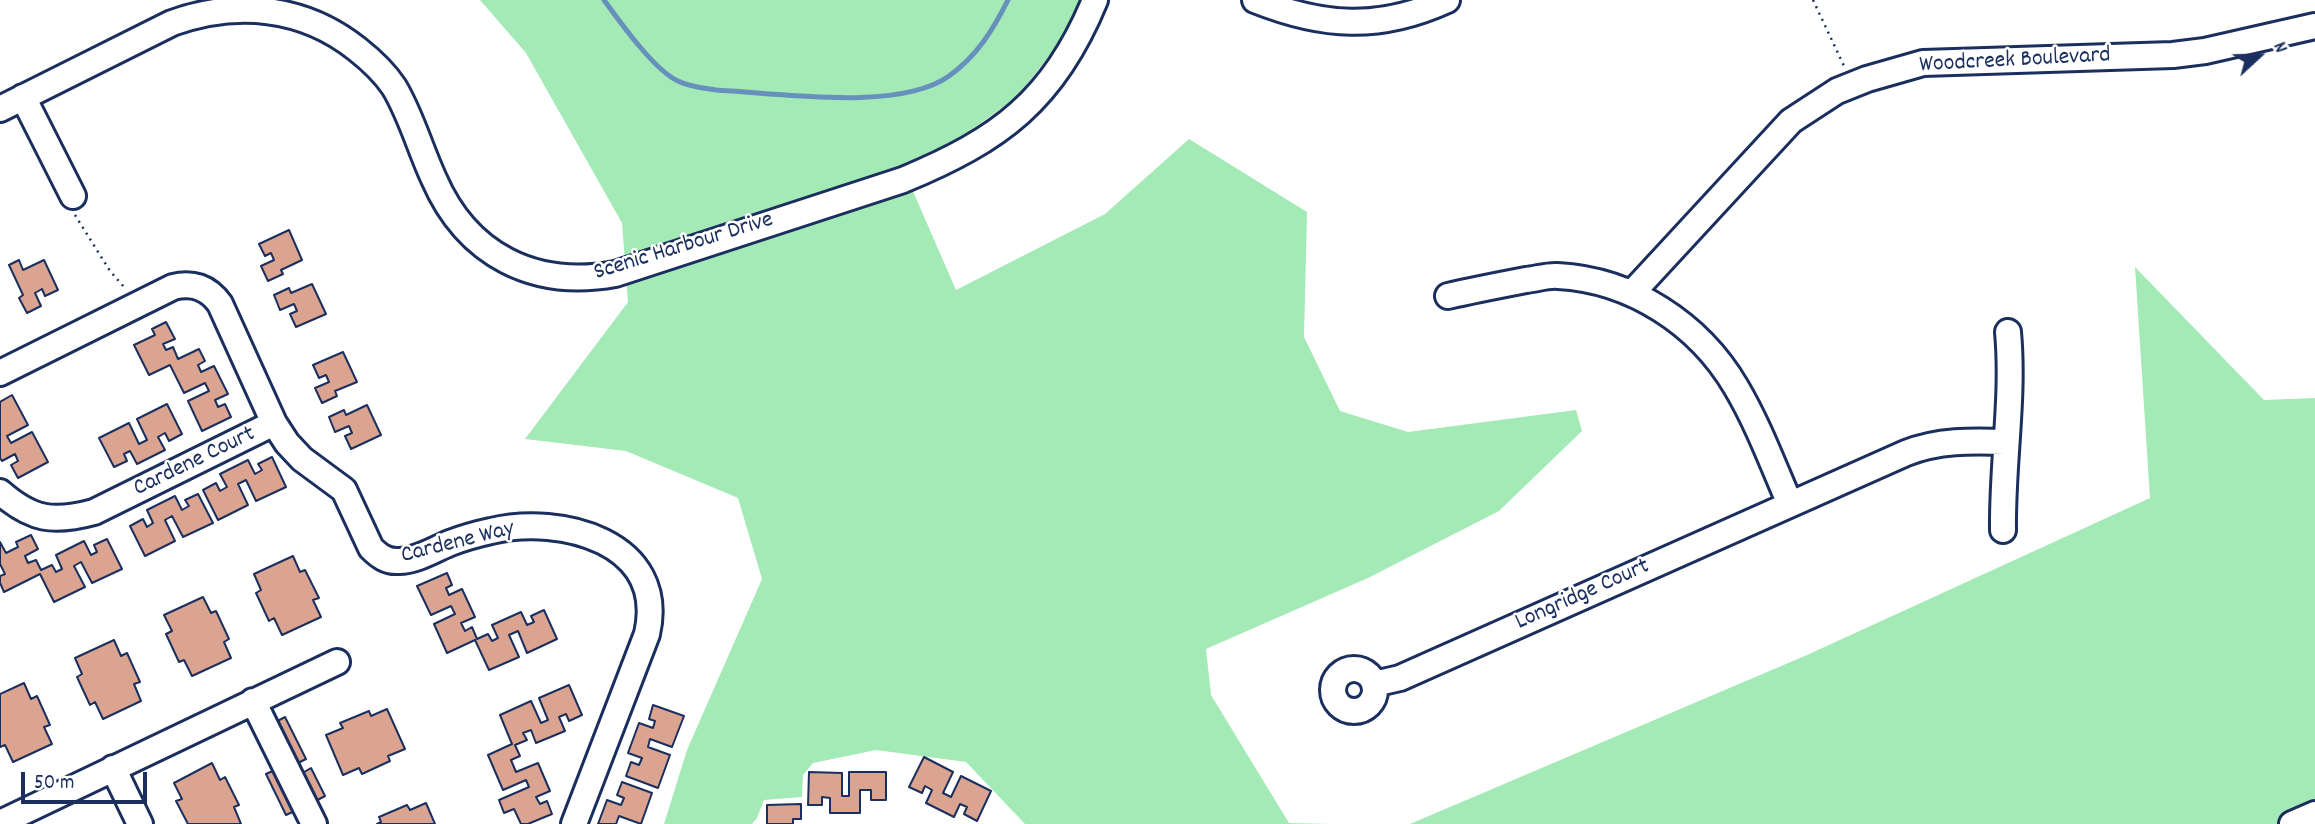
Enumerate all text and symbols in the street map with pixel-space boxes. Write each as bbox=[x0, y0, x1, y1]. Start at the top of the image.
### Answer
north arrow bbox=[2224, 21, 2294, 91]
text: N bbox=[2265, 39, 2293, 57]
street label: Woodcreek Boulevard bbox=[1919, 43, 2111, 81]
street label: Scenic Harbour Drive bbox=[591, 207, 777, 289]
street label: Cardene Court bbox=[130, 421, 260, 505]
street label: Cardene Way bbox=[398, 516, 518, 572]
street label: Longridge Court bbox=[1511, 554, 1655, 638]
scale bar bbox=[24, 758, 150, 802]
text: 50 m bbox=[34, 769, 74, 799]

